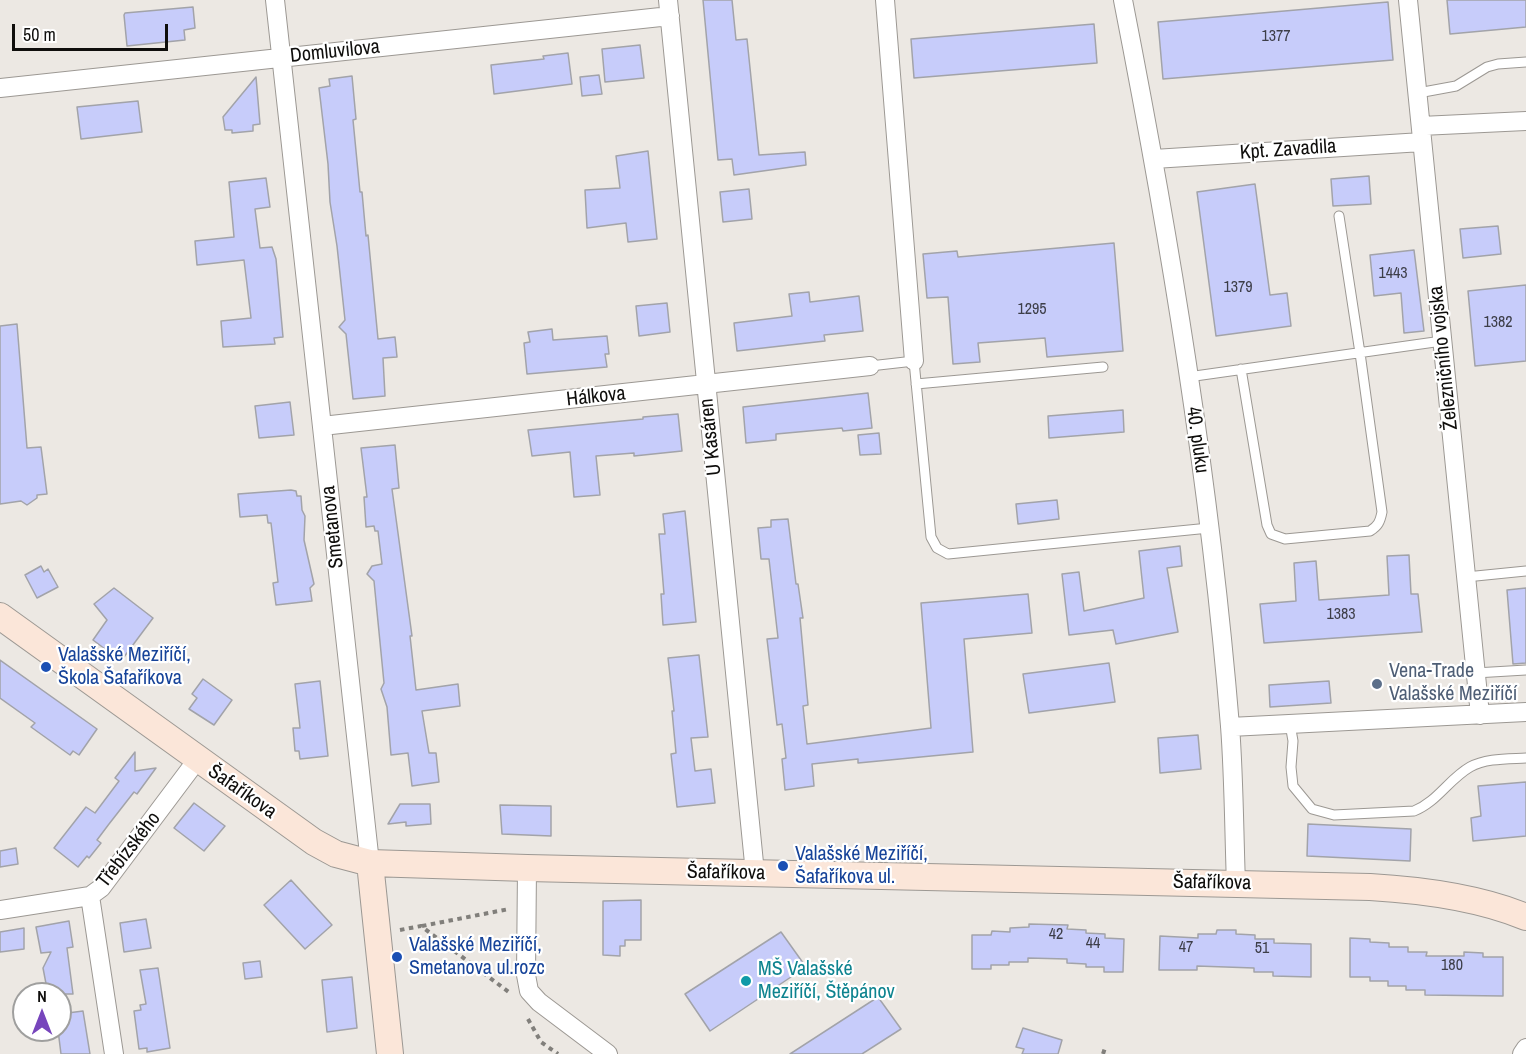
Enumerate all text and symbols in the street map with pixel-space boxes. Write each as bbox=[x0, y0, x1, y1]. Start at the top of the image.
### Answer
scale bar bbox=[15, 12, 171, 50]
text: 50 m bbox=[23, 22, 56, 47]
house number: 1377 bbox=[1261, 27, 1291, 47]
street label: Domluvilova bbox=[289, 35, 381, 69]
street label: Kpt. Zavadila bbox=[1239, 135, 1337, 165]
house number: 1443 bbox=[1378, 264, 1408, 284]
house number: 1379 bbox=[1223, 278, 1253, 298]
street label: Železničního vojska bbox=[1424, 285, 1464, 431]
house number: 1295 bbox=[1017, 300, 1047, 320]
house number: 1382 bbox=[1483, 313, 1513, 333]
street label: Hálkova bbox=[565, 382, 627, 412]
street label: U Kasáren bbox=[695, 397, 727, 477]
street label: 40. pluku bbox=[1180, 405, 1214, 475]
street label: Smetanova bbox=[317, 484, 349, 570]
house number: 1383 bbox=[1326, 605, 1356, 625]
place label: Valašské Meziříčí, Škola Šafaříkova bbox=[58, 644, 191, 691]
marker: Valašské Meziříčí, Škola Šafaříkova bbox=[39, 660, 53, 674]
place label: Vena-Trade Valašské Meziříčí bbox=[1389, 660, 1517, 707]
marker: Vena-Trade Valašské Meziříčí bbox=[1370, 677, 1384, 691]
street label: Šafaříkova bbox=[203, 760, 281, 824]
street label: Třebízského bbox=[92, 807, 166, 893]
place label: Valašské Meziříčí, Šafaříkova ul. bbox=[795, 843, 928, 890]
marker: Valašské Meziříčí, Šafaříkova ul. bbox=[776, 859, 790, 873]
street label: Šafaříkova bbox=[687, 860, 765, 886]
street label: Šafaříkova bbox=[1173, 870, 1251, 896]
house number: 42 bbox=[1049, 925, 1063, 945]
place label: Valašské Meziříčí, Smetanova ul.rozc bbox=[409, 934, 545, 981]
house number: 44 bbox=[1086, 934, 1100, 954]
house number: 47 bbox=[1179, 938, 1193, 958]
house number: 51 bbox=[1255, 939, 1269, 959]
marker: Valašské Meziříčí, Smetanova ul.rozc bbox=[390, 950, 404, 964]
house number: 180 bbox=[1441, 956, 1463, 976]
place label: MŠ Valašské Meziříčí, Štěpánov bbox=[758, 958, 895, 1005]
marker: MŠ Valašské Meziříčí, Štěpánov bbox=[739, 974, 753, 988]
north arrow bbox=[12, 982, 72, 1042]
text: N bbox=[37, 985, 47, 1007]

